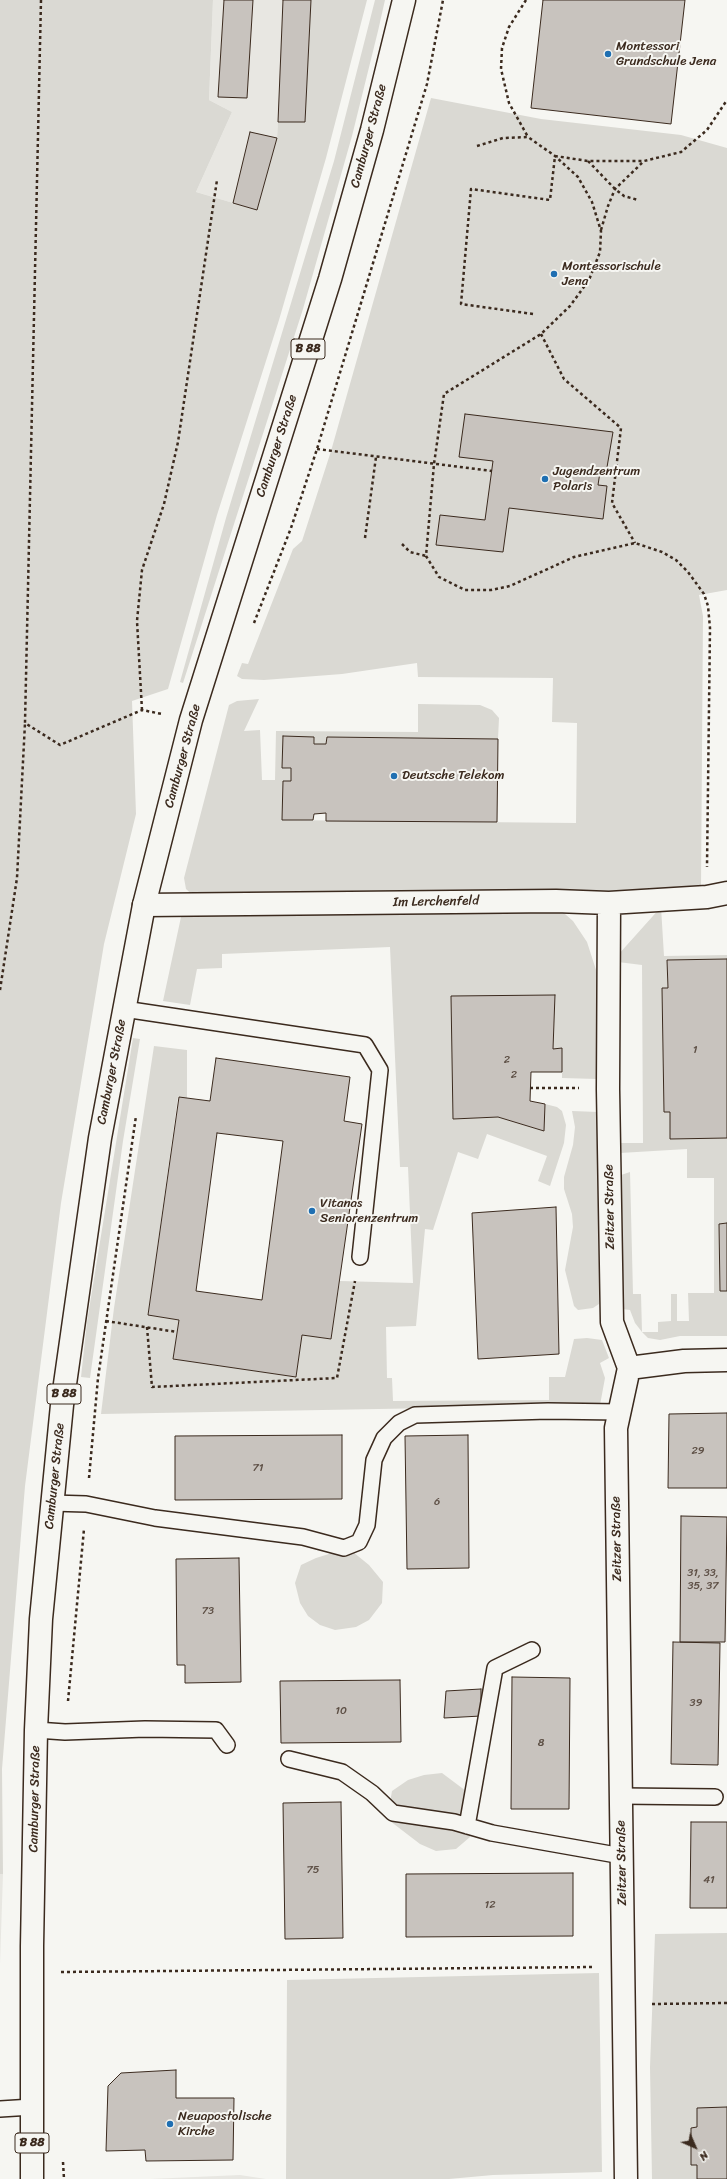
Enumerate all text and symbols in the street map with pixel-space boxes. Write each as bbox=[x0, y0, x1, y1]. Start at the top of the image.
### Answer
place label: Montessori Grundschule Jena bbox=[616, 39, 716, 70]
marker: Montessori Grundschule Jena bbox=[603, 49, 613, 59]
street label: Camburger Straße bbox=[348, 82, 390, 190]
place label: Montessorischule Jena bbox=[562, 259, 661, 290]
marker: Montessorischule Jena bbox=[549, 269, 559, 279]
road number: B 88 bbox=[291, 339, 325, 359]
street label: Camburger Straße bbox=[253, 393, 301, 499]
place label: Jugendzentrum Polaris bbox=[553, 464, 640, 495]
marker: Jugendzentrum Polaris bbox=[540, 474, 550, 484]
street label: Camburger Straße bbox=[162, 702, 204, 810]
place label: Deutsche Telekom bbox=[402, 768, 504, 784]
marker: Deutsche Telekom bbox=[389, 771, 399, 781]
street label: Im Lerchenfeld bbox=[393, 893, 479, 911]
street label: Camburger Straße bbox=[94, 1018, 130, 1126]
house number: 1 bbox=[693, 1043, 697, 1057]
house number: 2 bbox=[504, 1053, 510, 1067]
house number: 2 bbox=[511, 1068, 517, 1082]
street label: Zeitzer Straße bbox=[601, 1164, 619, 1250]
place label: Vitanas Seniorenzentrum bbox=[320, 1196, 418, 1227]
marker: Vitanas Seniorenzentrum bbox=[307, 1206, 317, 1216]
road number: B 88 bbox=[47, 1384, 81, 1404]
street label: Camburger Straße bbox=[42, 1422, 68, 1530]
house number: 29 bbox=[691, 1444, 705, 1458]
house number: 71 bbox=[253, 1461, 263, 1475]
house number: 6 bbox=[434, 1495, 440, 1509]
street label: Zeitzer Straße bbox=[608, 1496, 626, 1582]
house number: 31, 33, 35, 37 bbox=[687, 1566, 719, 1592]
house number: 73 bbox=[202, 1604, 214, 1618]
house number: 39 bbox=[690, 1696, 702, 1710]
house number: 10 bbox=[335, 1704, 347, 1718]
house number: 8 bbox=[538, 1736, 544, 1750]
street label: Camburger Straße bbox=[26, 1745, 44, 1853]
street label: Zeitzer Straße bbox=[613, 1820, 631, 1906]
house number: 75 bbox=[306, 1863, 320, 1877]
house number: 41 bbox=[703, 1873, 715, 1887]
house number: 12 bbox=[484, 1898, 496, 1912]
place label: Neuapostolische Kirche bbox=[178, 2109, 272, 2140]
marker: Neuapostolische Kirche bbox=[165, 2119, 175, 2129]
north arrow bbox=[675, 2127, 715, 2167]
road number: B 88 bbox=[15, 2133, 49, 2153]
text: N bbox=[694, 2146, 713, 2165]

